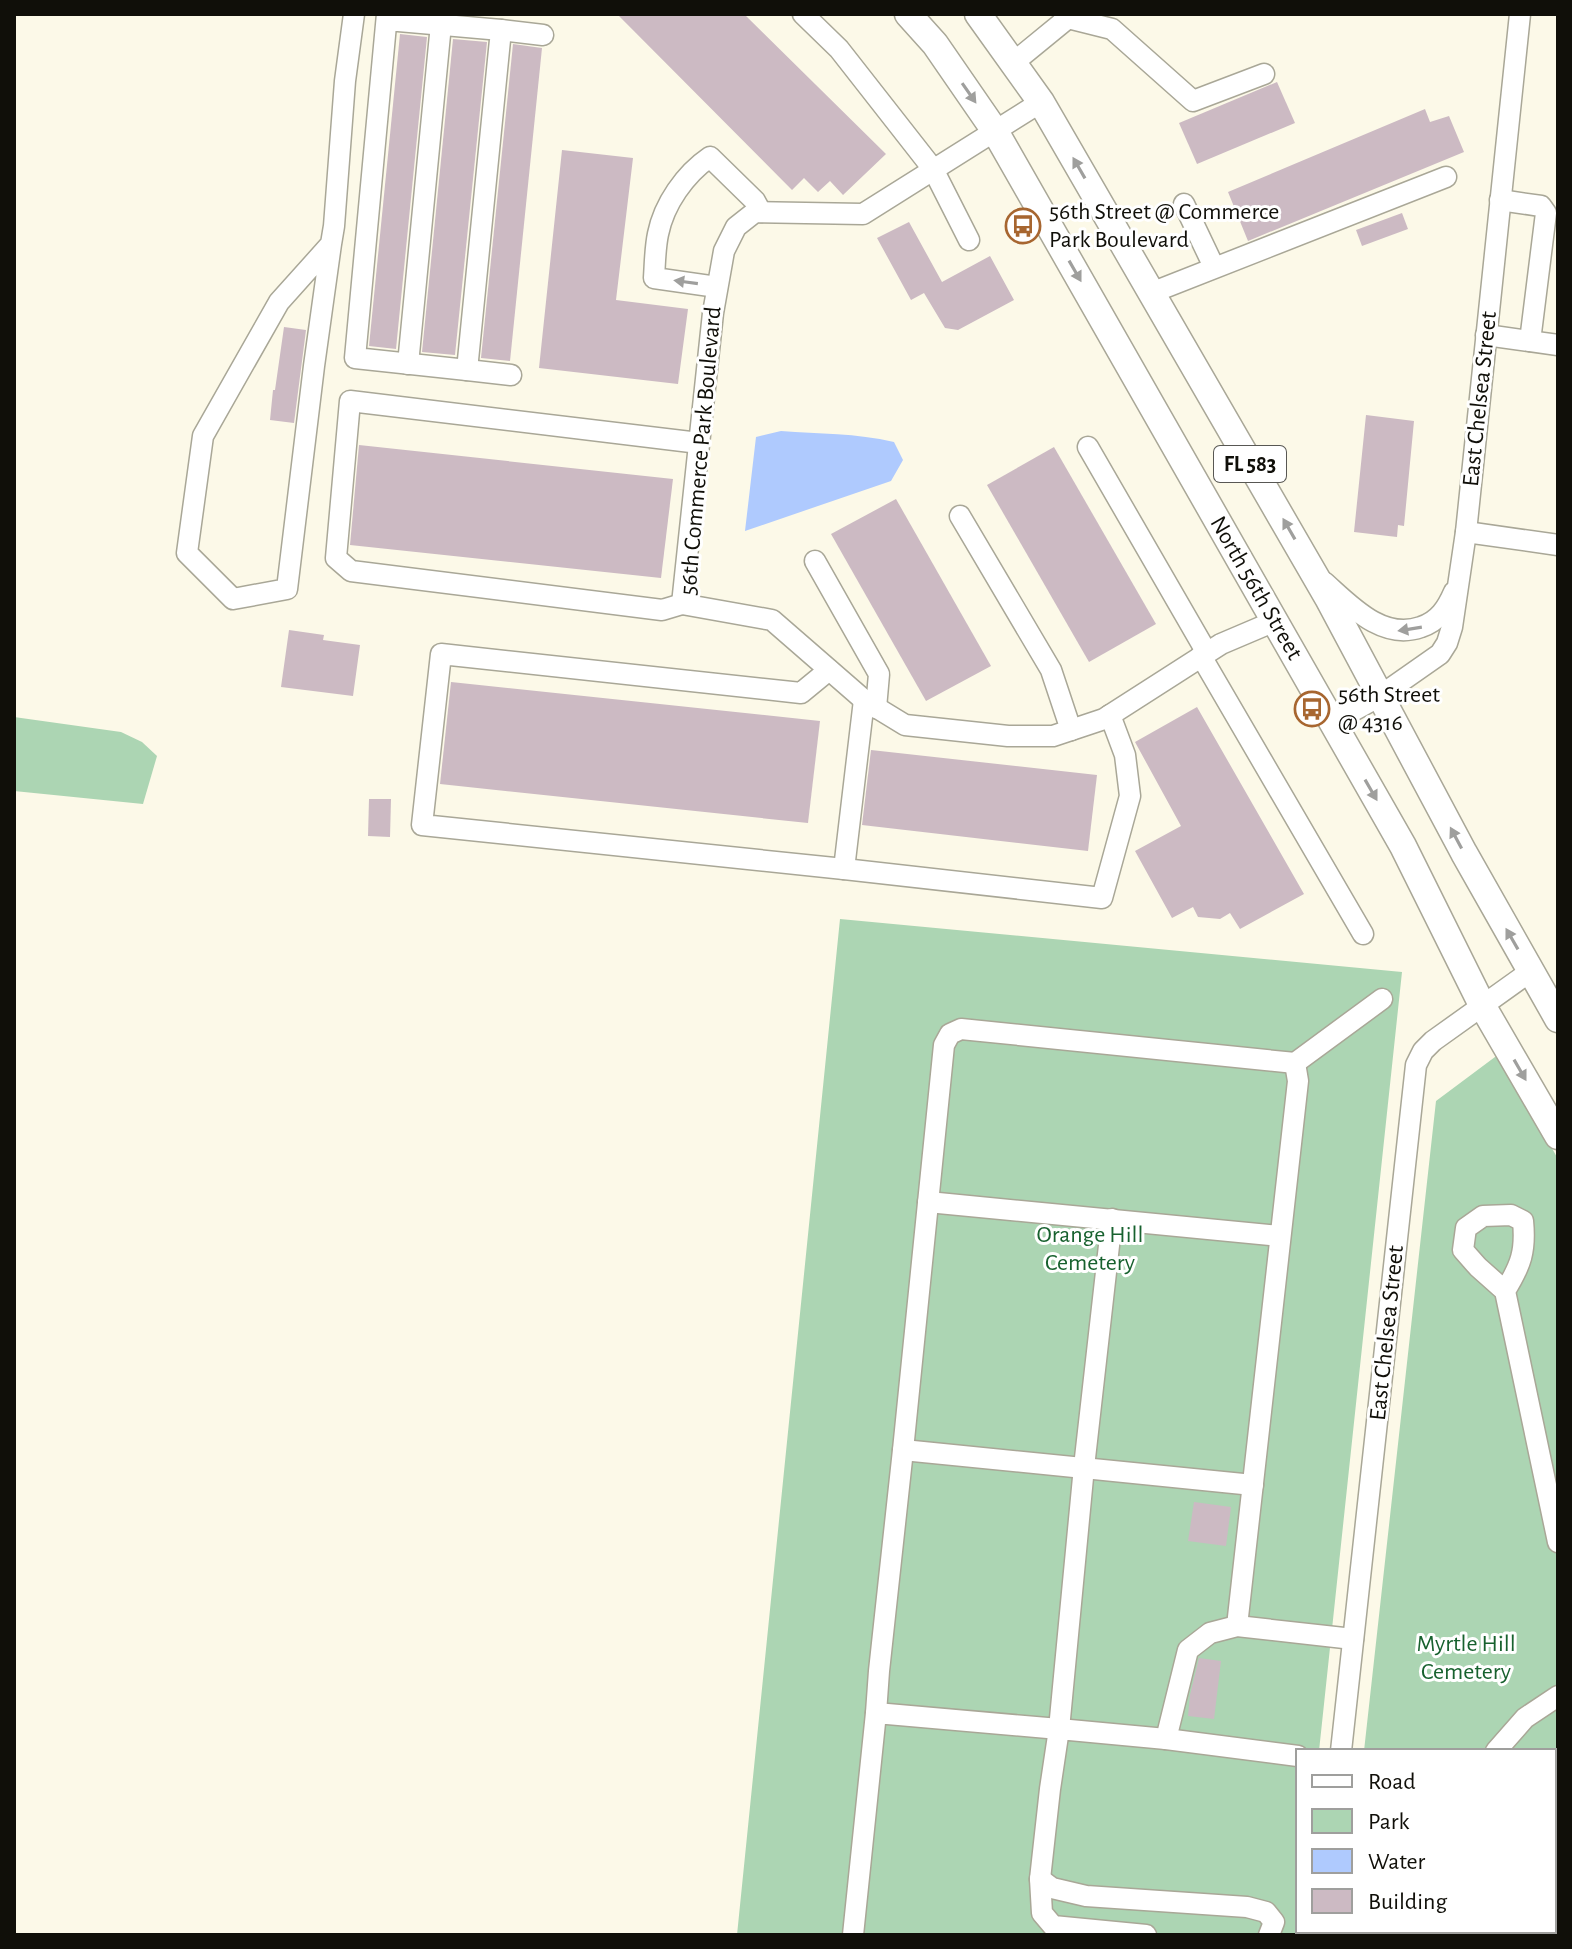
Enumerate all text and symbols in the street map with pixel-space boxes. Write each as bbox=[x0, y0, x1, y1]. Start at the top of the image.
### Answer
one-way arrow bbox=[961, 82, 976, 103]
one-way arrow bbox=[1072, 157, 1086, 179]
place label: 56th Street @ Commerce Park Boulevard bbox=[1049, 200, 1279, 252]
bus stop icon: 56th Street @ Commerce Park Boulevard bbox=[1004, 207, 1042, 245]
one-way arrow bbox=[1068, 260, 1082, 283]
one-way arrow bbox=[673, 275, 698, 288]
street label: 56th Commerce Park Boulevard bbox=[676, 306, 726, 596]
street label: East Chelsea Street bbox=[1459, 310, 1501, 488]
road number: FL 583 bbox=[1214, 446, 1286, 482]
street label: North 56th Street bbox=[1205, 512, 1307, 664]
one-way arrow bbox=[1282, 518, 1296, 540]
one-way arrow bbox=[1397, 623, 1422, 636]
place label: 56th Street @ 4316 bbox=[1338, 683, 1440, 735]
bus stop icon: 56th Street @ 4316 bbox=[1293, 690, 1331, 728]
one-way arrow bbox=[1364, 779, 1378, 801]
one-way arrow bbox=[1449, 827, 1463, 849]
one-way arrow bbox=[1505, 928, 1519, 950]
one-way arrow bbox=[1513, 1059, 1527, 1081]
park label: Orange Hill Cemetery bbox=[1037, 1223, 1143, 1275]
street label: East Chelsea Street bbox=[1366, 1244, 1408, 1422]
park label: Myrtle Hill Cemetery bbox=[1416, 1632, 1516, 1684]
legend bbox=[1296, 1749, 1556, 1933]
text: Road bbox=[1368, 1770, 1416, 1794]
text: Park bbox=[1368, 1810, 1409, 1834]
text: Water bbox=[1368, 1850, 1426, 1874]
text: Building bbox=[1368, 1890, 1447, 1914]

